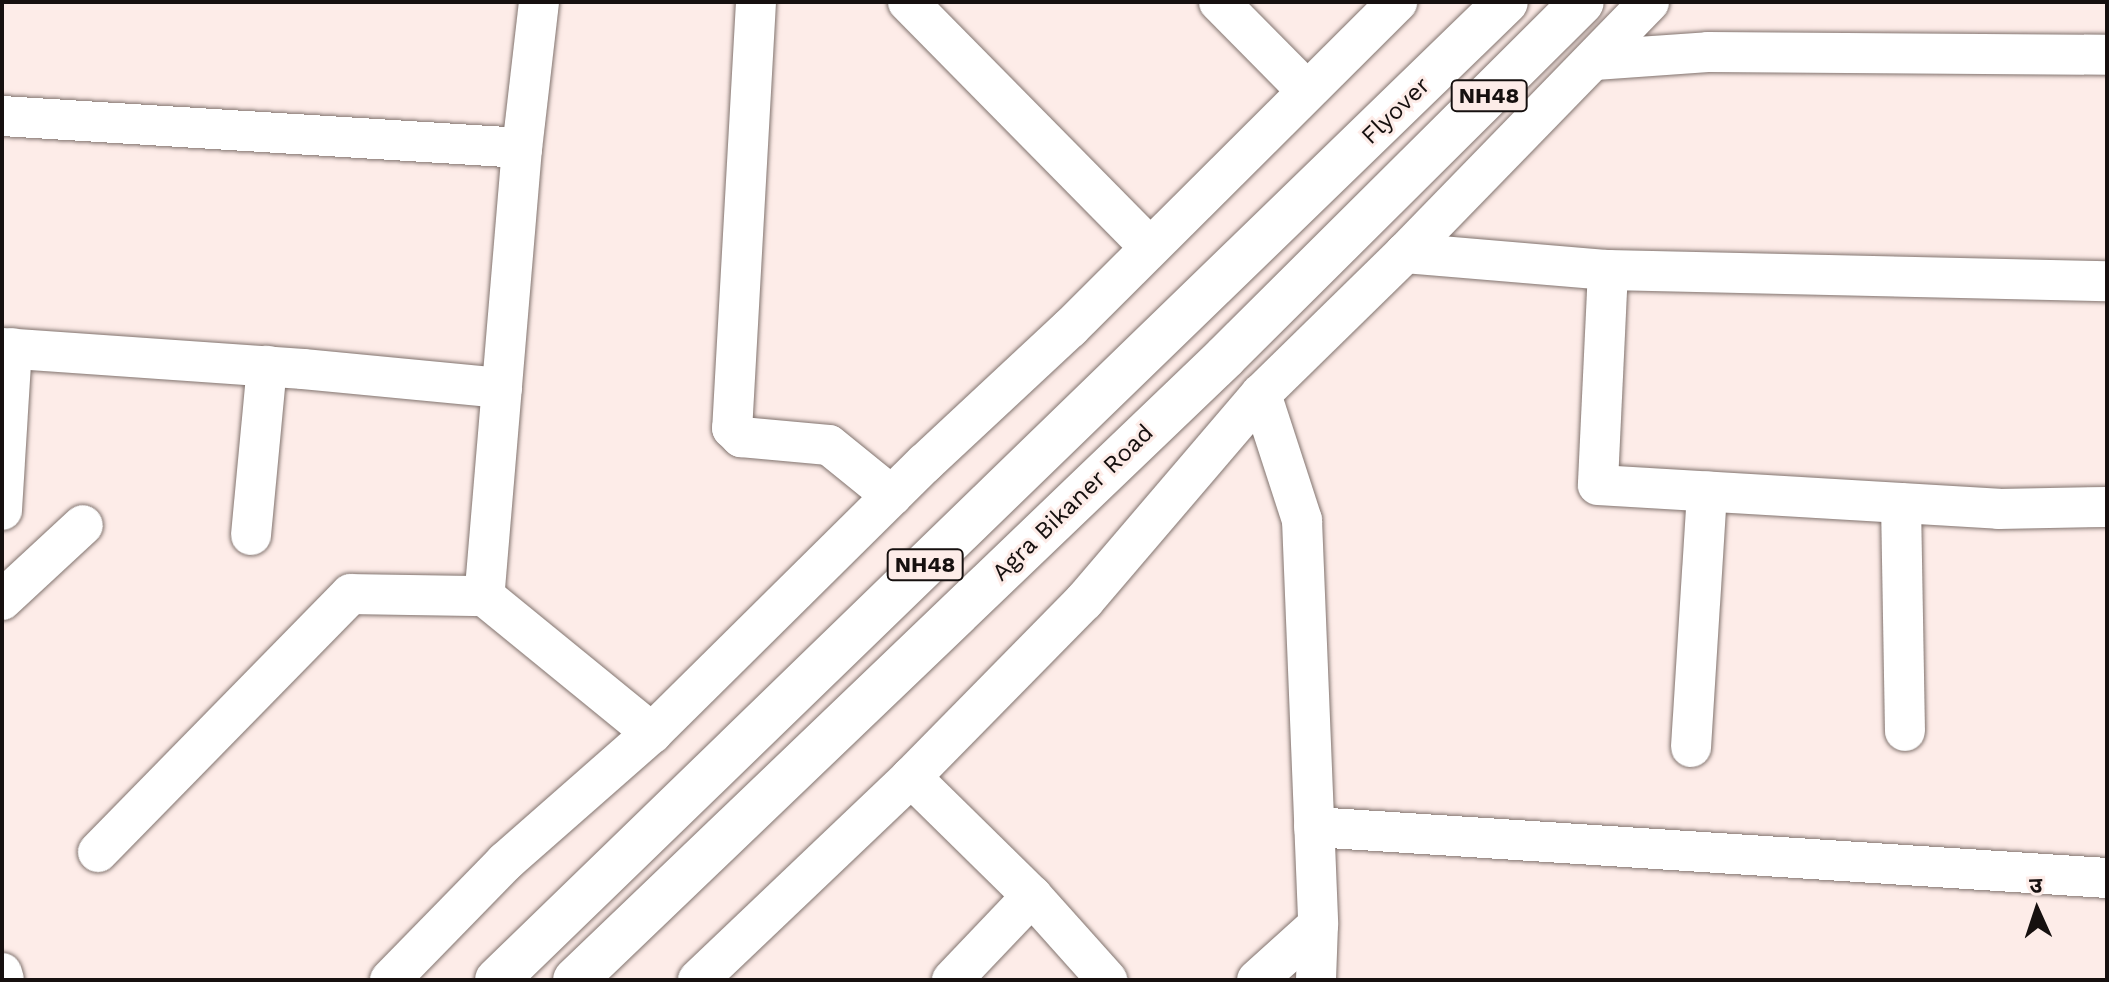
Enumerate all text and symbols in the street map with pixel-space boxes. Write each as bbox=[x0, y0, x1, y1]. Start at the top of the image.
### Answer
street label: Flyover bbox=[1356, 71, 1436, 151]
road number: NH48 bbox=[1449, 78, 1529, 114]
street label: Agra Bikaner Road bbox=[986, 418, 1160, 588]
road number: NH48 bbox=[885, 547, 965, 583]
north arrow bbox=[1997, 870, 2077, 950]
text: उ bbox=[2029, 873, 2043, 898]

